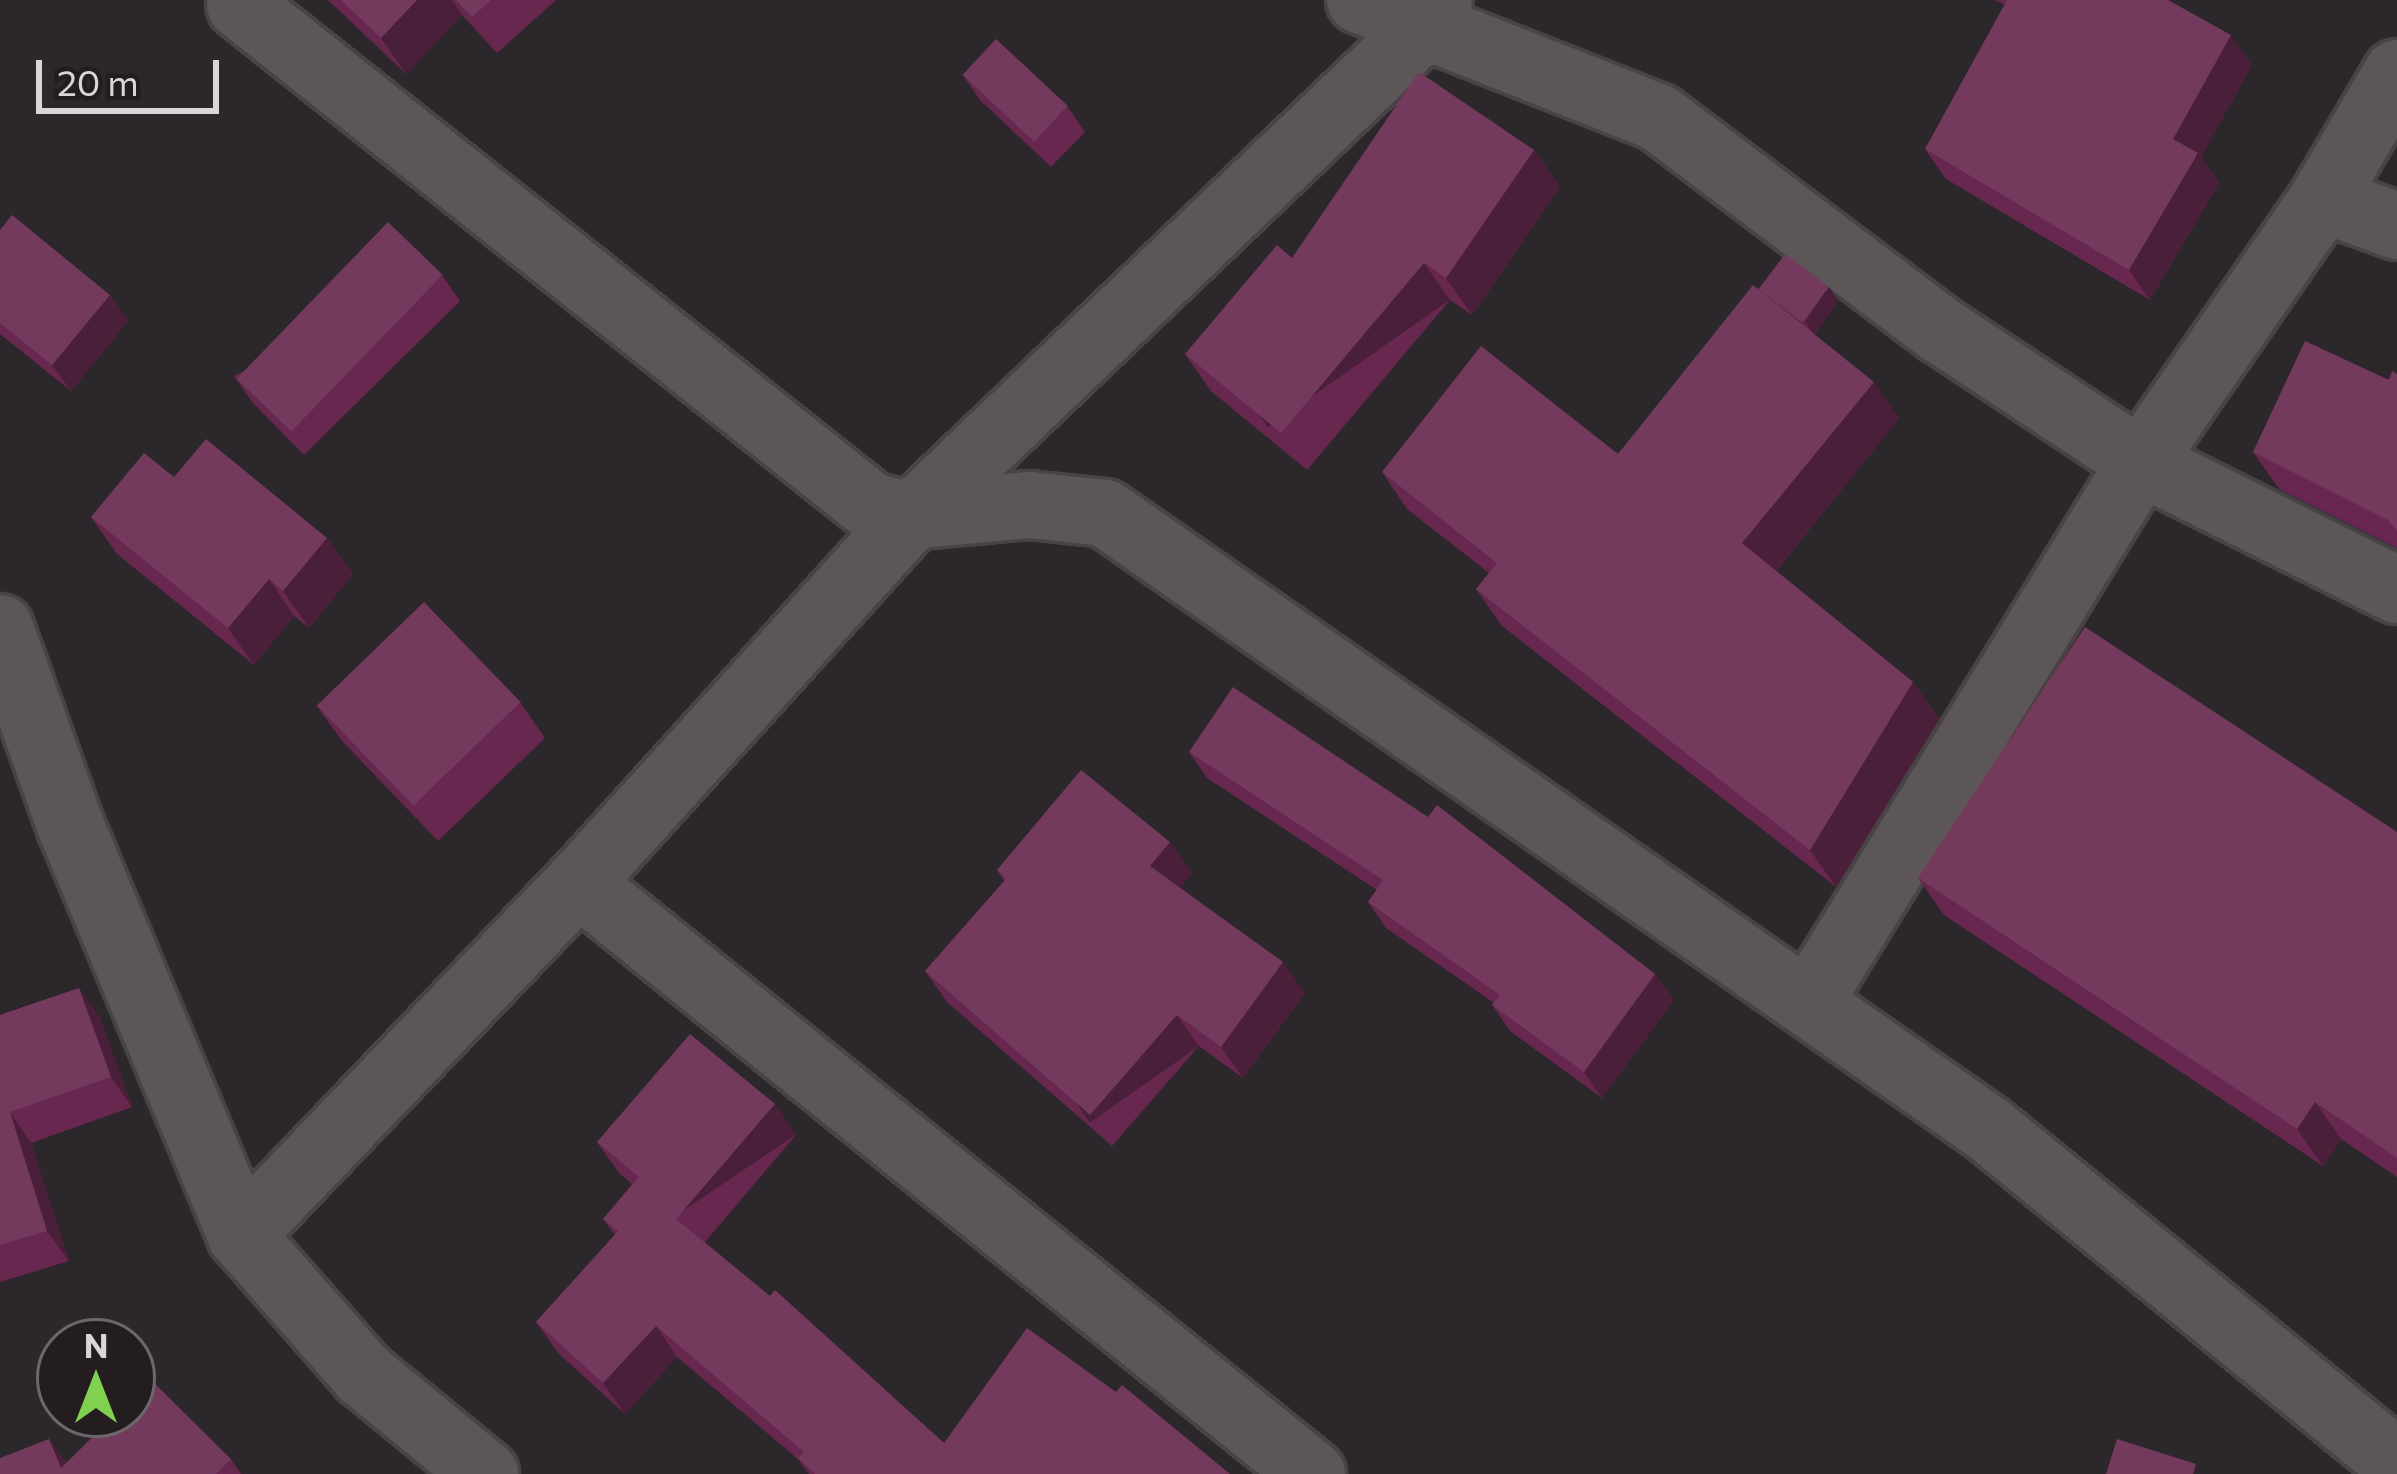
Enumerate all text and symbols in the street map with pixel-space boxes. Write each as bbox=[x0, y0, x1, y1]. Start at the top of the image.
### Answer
scale bar bbox=[42, 36, 225, 110]
text: 20 m bbox=[57, 59, 139, 103]
north arrow bbox=[36, 1318, 156, 1438]
text: N bbox=[84, 1324, 108, 1365]

